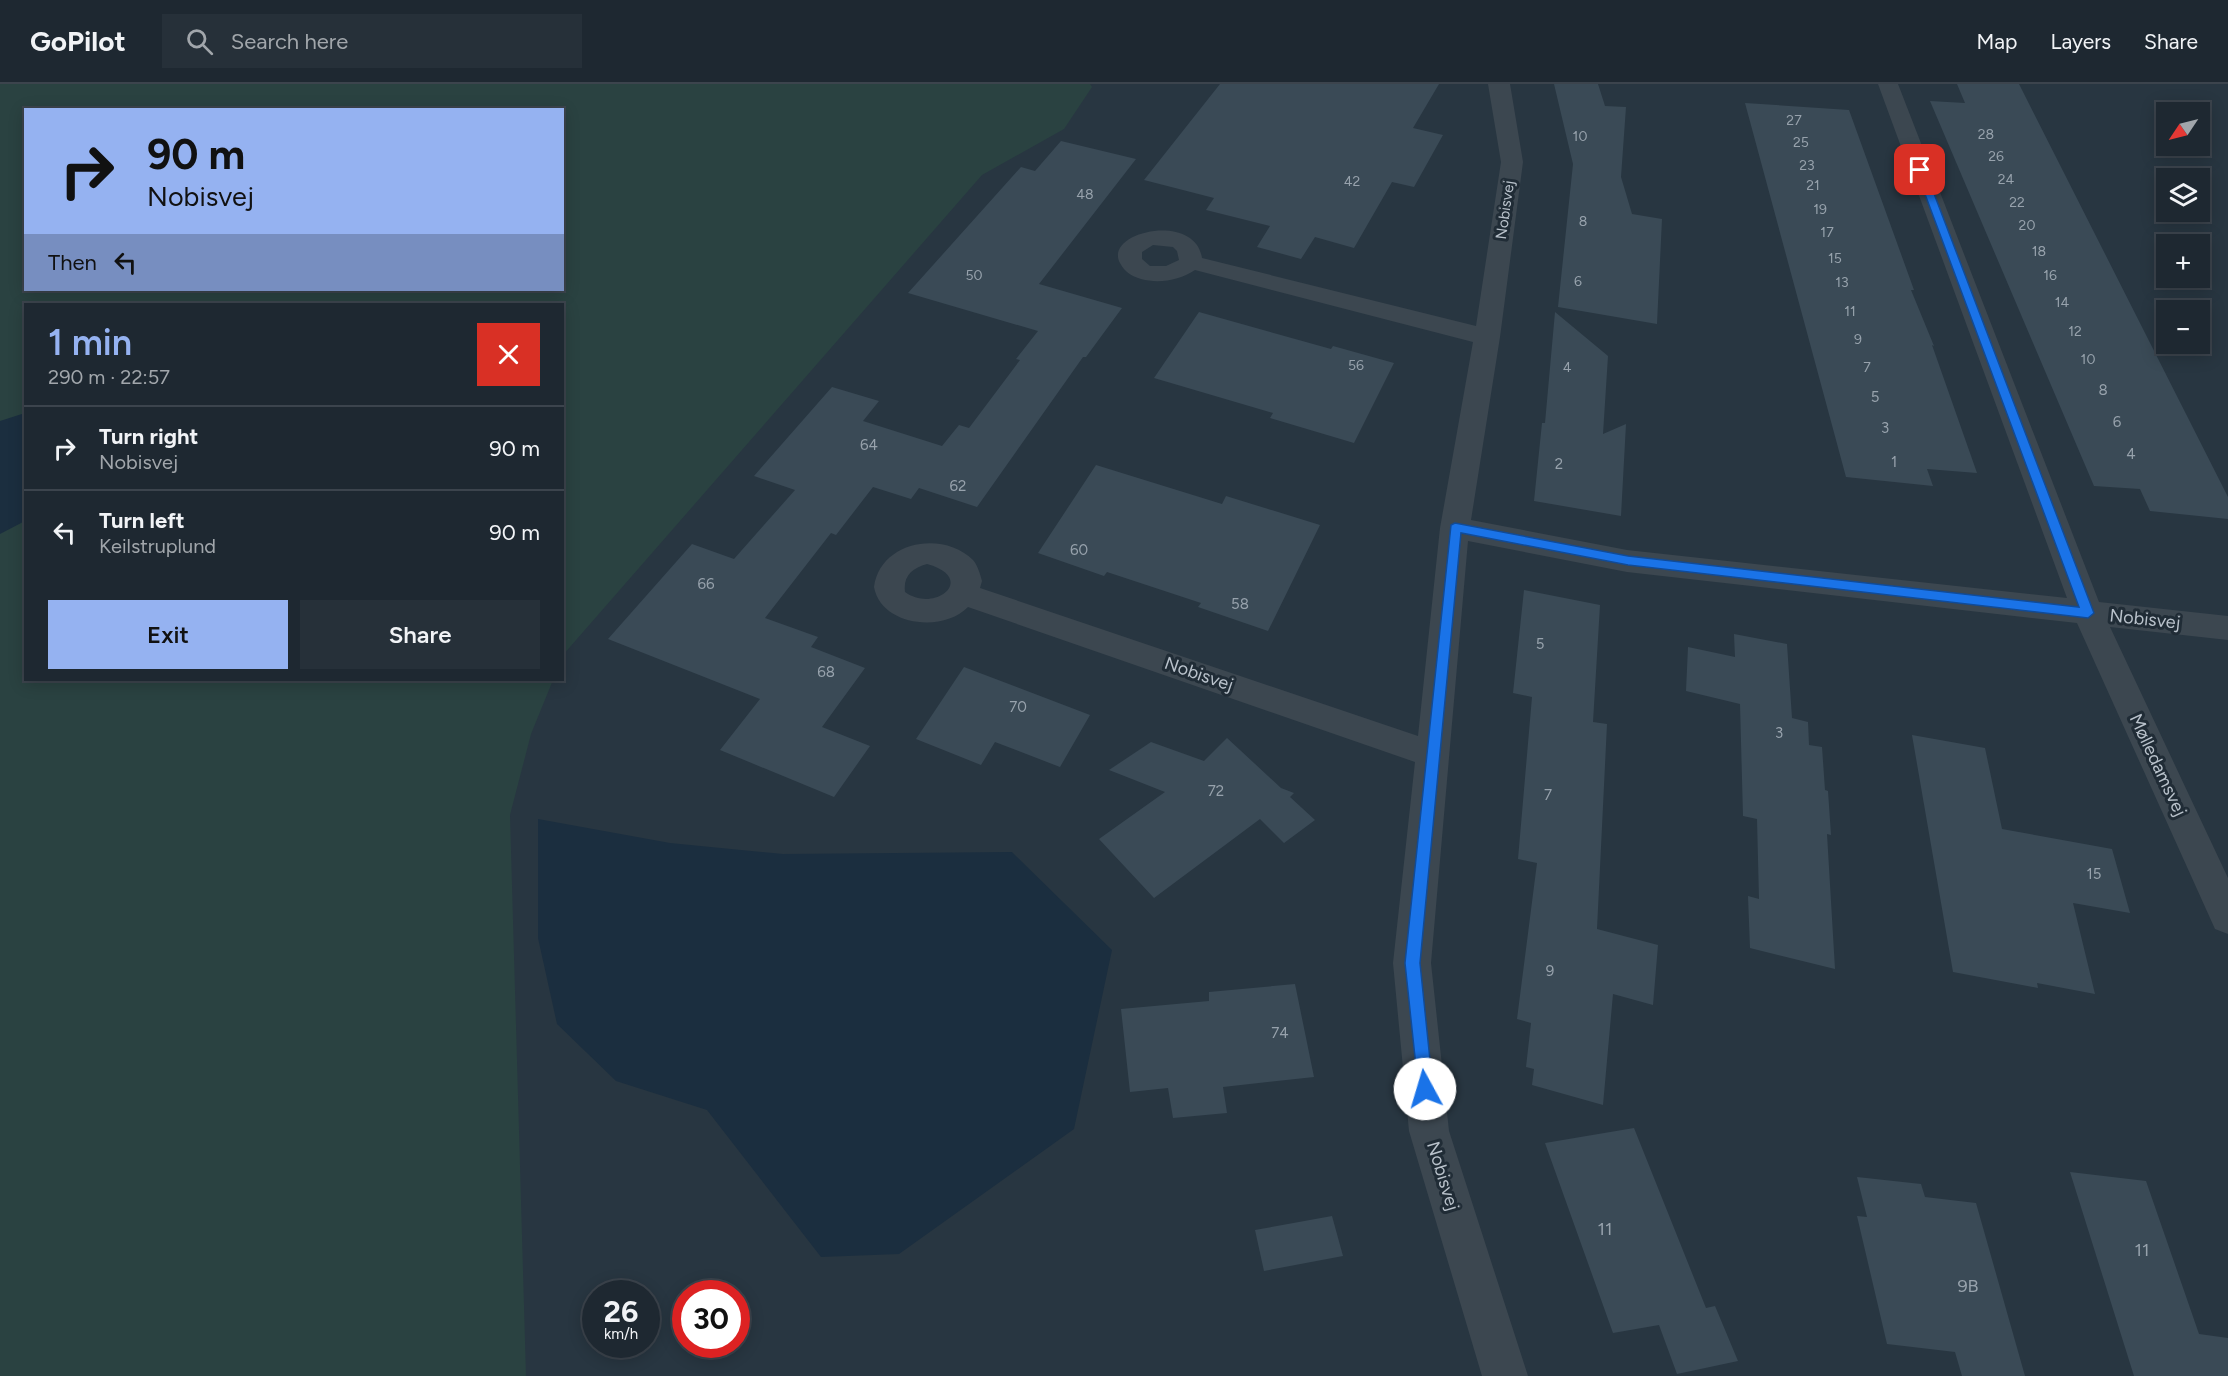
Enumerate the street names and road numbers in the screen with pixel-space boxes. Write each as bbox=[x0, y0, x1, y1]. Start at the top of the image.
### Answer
street label: Nobisvej bbox=[1492, 179, 1518, 241]
street label: Nobisvej bbox=[2108, 604, 2182, 634]
street label: Nobisvej bbox=[1162, 652, 1236, 696]
street label: Mølledamsvej bbox=[2125, 710, 2191, 820]
street label: Nobisvej bbox=[1422, 1139, 1464, 1213]

